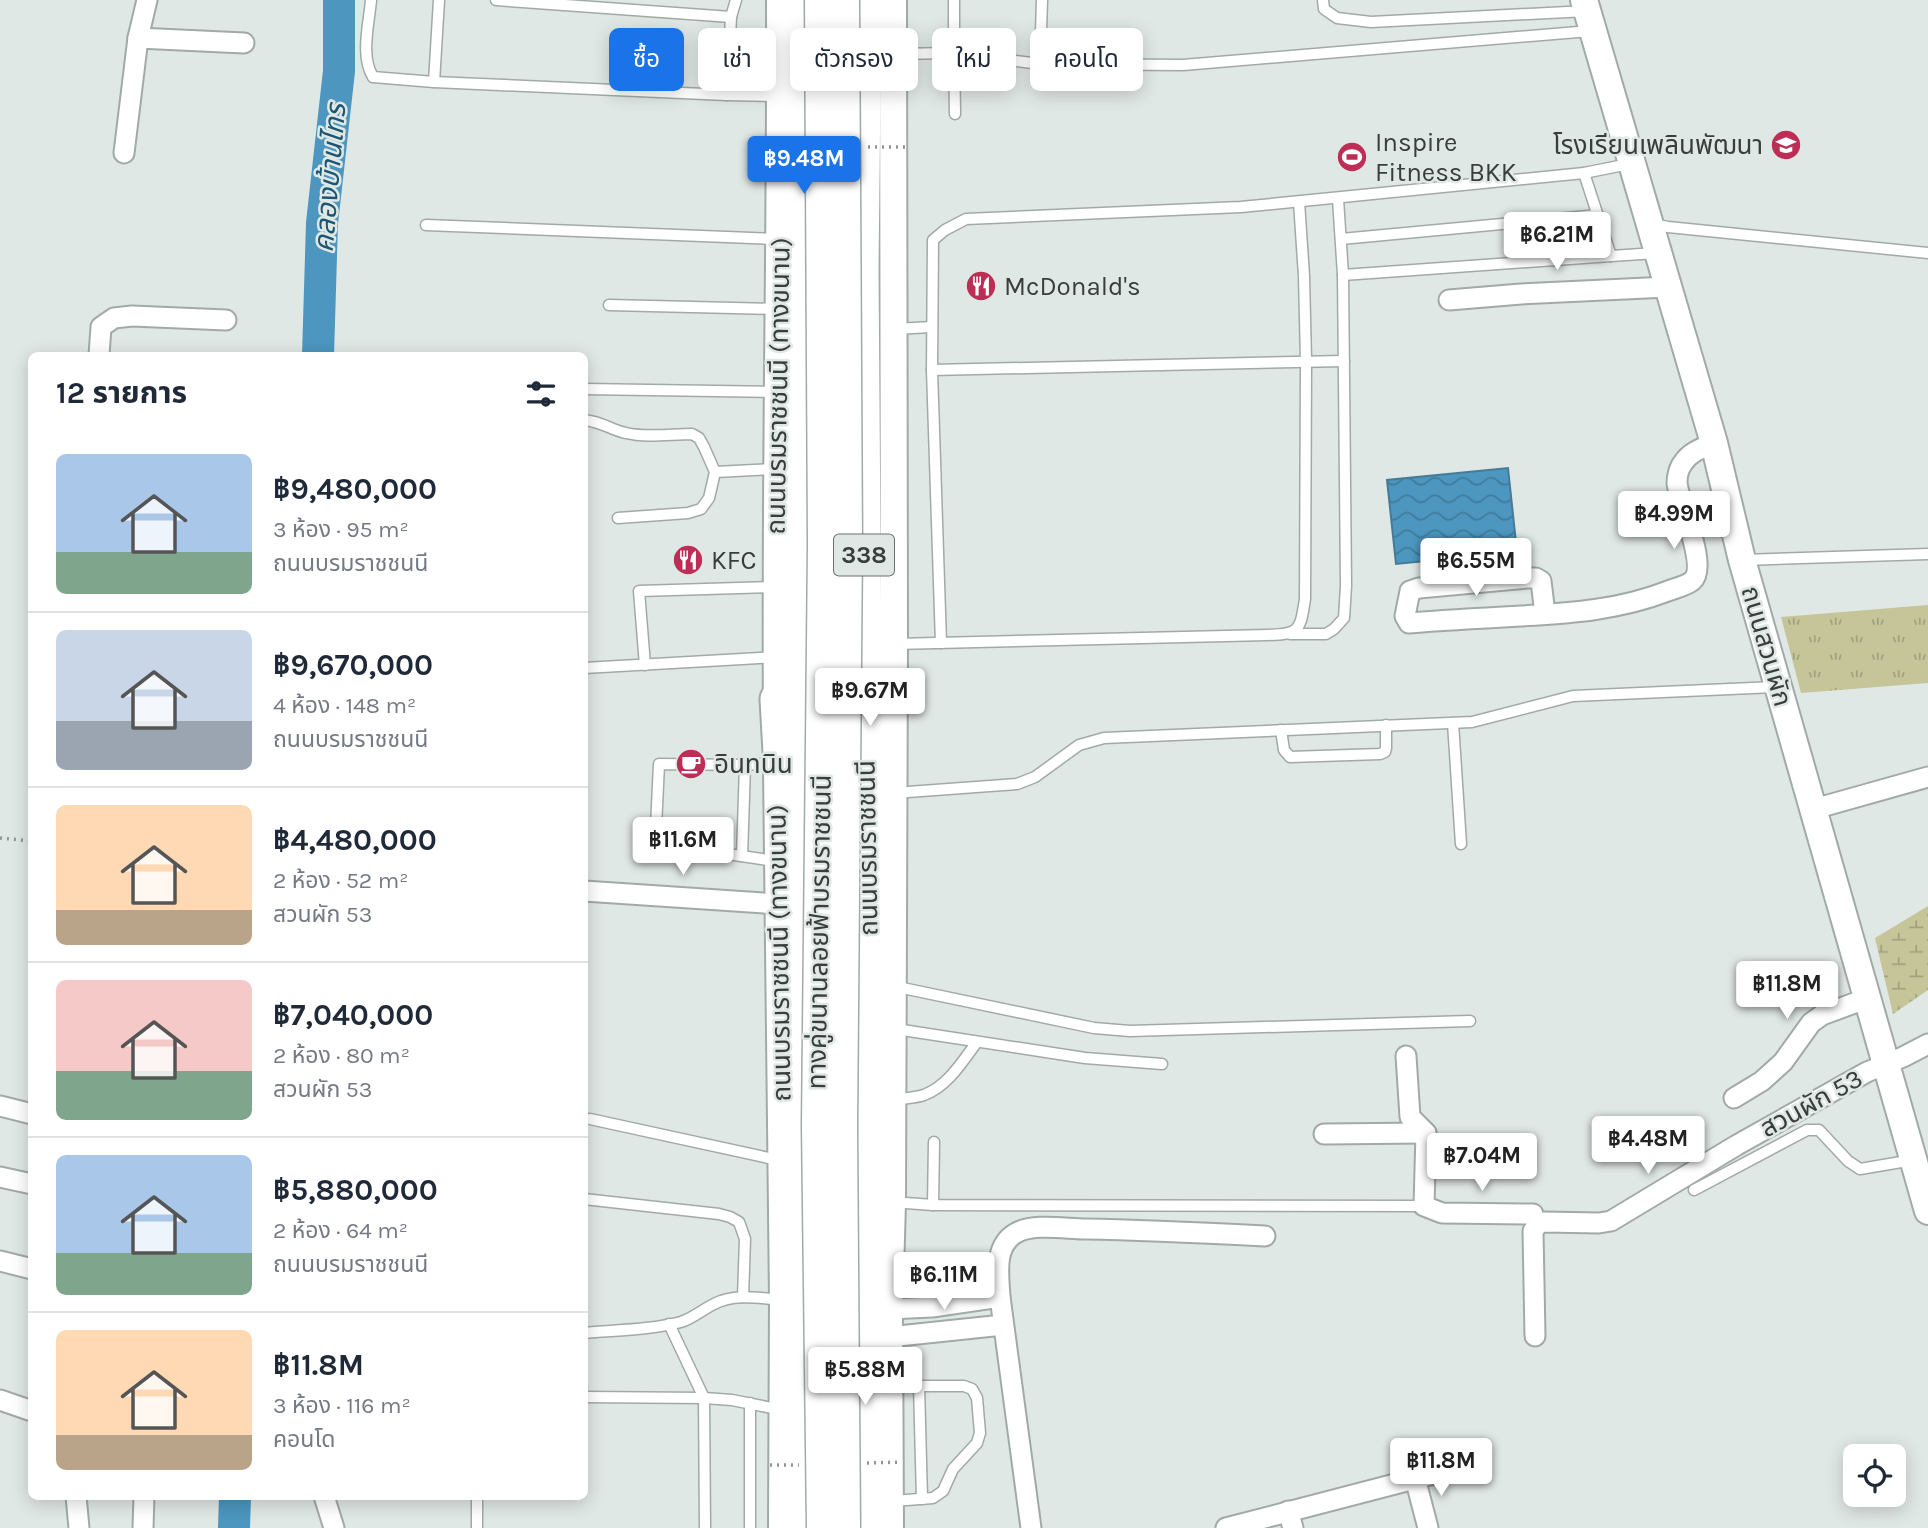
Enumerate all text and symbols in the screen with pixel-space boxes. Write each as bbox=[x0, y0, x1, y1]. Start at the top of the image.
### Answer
chip: ซื้อ bbox=[609, 28, 684, 91]
chip: เช่า bbox=[698, 28, 776, 91]
chip: ตัวกรอง bbox=[790, 28, 918, 91]
chip: ใหม่ bbox=[932, 28, 1016, 91]
chip: คอนโด bbox=[1030, 28, 1143, 91]
water label: คลองบ้านไทร bbox=[307, 100, 353, 254]
place label: Inspire Fitness BKK bbox=[1375, 127, 1517, 188]
school or university icon: โรงเรียนเพลินพัฒนา bbox=[1769, 128, 1803, 162]
place label: โรงเรียนเพลินพัฒนา bbox=[1553, 130, 1763, 161]
pin: ฿9.48M bbox=[747, 136, 861, 196]
sports icon: Inspire Fitness BKK bbox=[1335, 140, 1369, 174]
text: ฿9.48M bbox=[763, 145, 845, 172]
pin: ฿6.21M bbox=[1500, 212, 1614, 272]
text: ฿6.21M bbox=[1520, 221, 1594, 248]
street label: ถนนบรมราชชนนี (ทางขนาน) bbox=[760, 237, 797, 535]
restaurant icon: McDonald's bbox=[964, 269, 998, 303]
place label: McDonald's bbox=[1004, 271, 1141, 302]
text: 12 รายการ bbox=[56, 375, 187, 411]
icon: filters bbox=[522, 375, 560, 413]
text: ฿9,480,000 bbox=[273, 471, 437, 507]
icon: home bbox=[112, 482, 196, 566]
pin: ฿4.99M bbox=[1617, 491, 1731, 551]
text: ฿4.99M bbox=[1634, 500, 1714, 527]
text: 3 ห้อง · 95 m² bbox=[273, 516, 409, 543]
road number: 338 bbox=[834, 534, 894, 576]
pin: ฿6.55M bbox=[1419, 538, 1533, 598]
restaurant icon: KFC bbox=[671, 543, 705, 577]
place label: KFC bbox=[711, 545, 756, 576]
text: ฿6.55M bbox=[1436, 547, 1516, 574]
text: ถนนบรมราชชนนี bbox=[273, 550, 428, 577]
street label: ถนนสวนผัก bbox=[1735, 582, 1798, 710]
text: ฿9,670,000 bbox=[273, 647, 433, 683]
icon: home bbox=[112, 658, 196, 742]
pin: ฿9.67M bbox=[813, 668, 927, 728]
text: ฿9.67M bbox=[831, 677, 909, 704]
text: 4 ห้อง · 148 m² bbox=[273, 692, 416, 719]
text: ถนนบรมราชชนนี bbox=[273, 726, 428, 753]
cafe icon: อินทนิน bbox=[674, 747, 708, 781]
place label: อินทนิน bbox=[714, 749, 793, 780]
street label: ถนนบรมราชชนนี bbox=[850, 760, 885, 936]
street label: ทางคู่ขนานลอยฟ้าบรมราชชนนี bbox=[801, 774, 838, 1090]
street label: ถนนบรมราชชนนี (ทางขนาน) bbox=[761, 804, 798, 1102]
pin: ฿11.6M bbox=[626, 818, 740, 877]
text: ฿4,480,000 bbox=[273, 822, 437, 858]
text: ฿11.6M bbox=[649, 826, 717, 853]
icon: home bbox=[112, 833, 196, 917]
text: 2 ห้อง · 52 m² bbox=[273, 867, 408, 894]
text: สวนผัก 53 bbox=[273, 901, 372, 928]
pin: ฿11.8M bbox=[1730, 962, 1844, 1021]
text: ฿11.8M bbox=[1752, 970, 1822, 997]
text: ฿7,040,000 bbox=[273, 997, 433, 1033]
icon: home bbox=[112, 1008, 196, 1092]
text: 2 ห้อง · 80 m² bbox=[273, 1042, 410, 1069]
street label: สวนผัก 53 bbox=[1755, 1063, 1868, 1144]
text: สวนผัก 53 bbox=[273, 1076, 372, 1103]
pin: ฿4.48M bbox=[1591, 1116, 1705, 1176]
text: ฿4.48M bbox=[1608, 1125, 1688, 1152]
pin: ฿7.04M bbox=[1425, 1134, 1539, 1193]
text: ฿7.04M bbox=[1443, 1142, 1521, 1169]
text: ฿5,880,000 bbox=[273, 1172, 438, 1208]
icon: home bbox=[112, 1183, 196, 1267]
text: 2 ห้อง · 64 m² bbox=[273, 1217, 408, 1244]
text: ถนนบรมราชชนนี bbox=[273, 1251, 428, 1278]
pin: ฿6.11M bbox=[887, 1252, 1001, 1312]
text: ฿6.11M bbox=[910, 1261, 978, 1288]
text: ฿11.8M bbox=[273, 1347, 364, 1383]
pin: ฿5.88M bbox=[808, 1348, 922, 1407]
text: ฿5.88M bbox=[824, 1356, 906, 1383]
icon: home bbox=[112, 1358, 196, 1442]
text: 3 ห้อง · 116 m² bbox=[273, 1392, 411, 1419]
text: คอนโด bbox=[273, 1426, 335, 1453]
pin: ฿11.8M bbox=[1384, 1438, 1498, 1498]
map controls bbox=[1843, 1444, 1906, 1507]
button: locate bbox=[1843, 1444, 1906, 1507]
text: ฿11.8M bbox=[1406, 1447, 1476, 1474]

